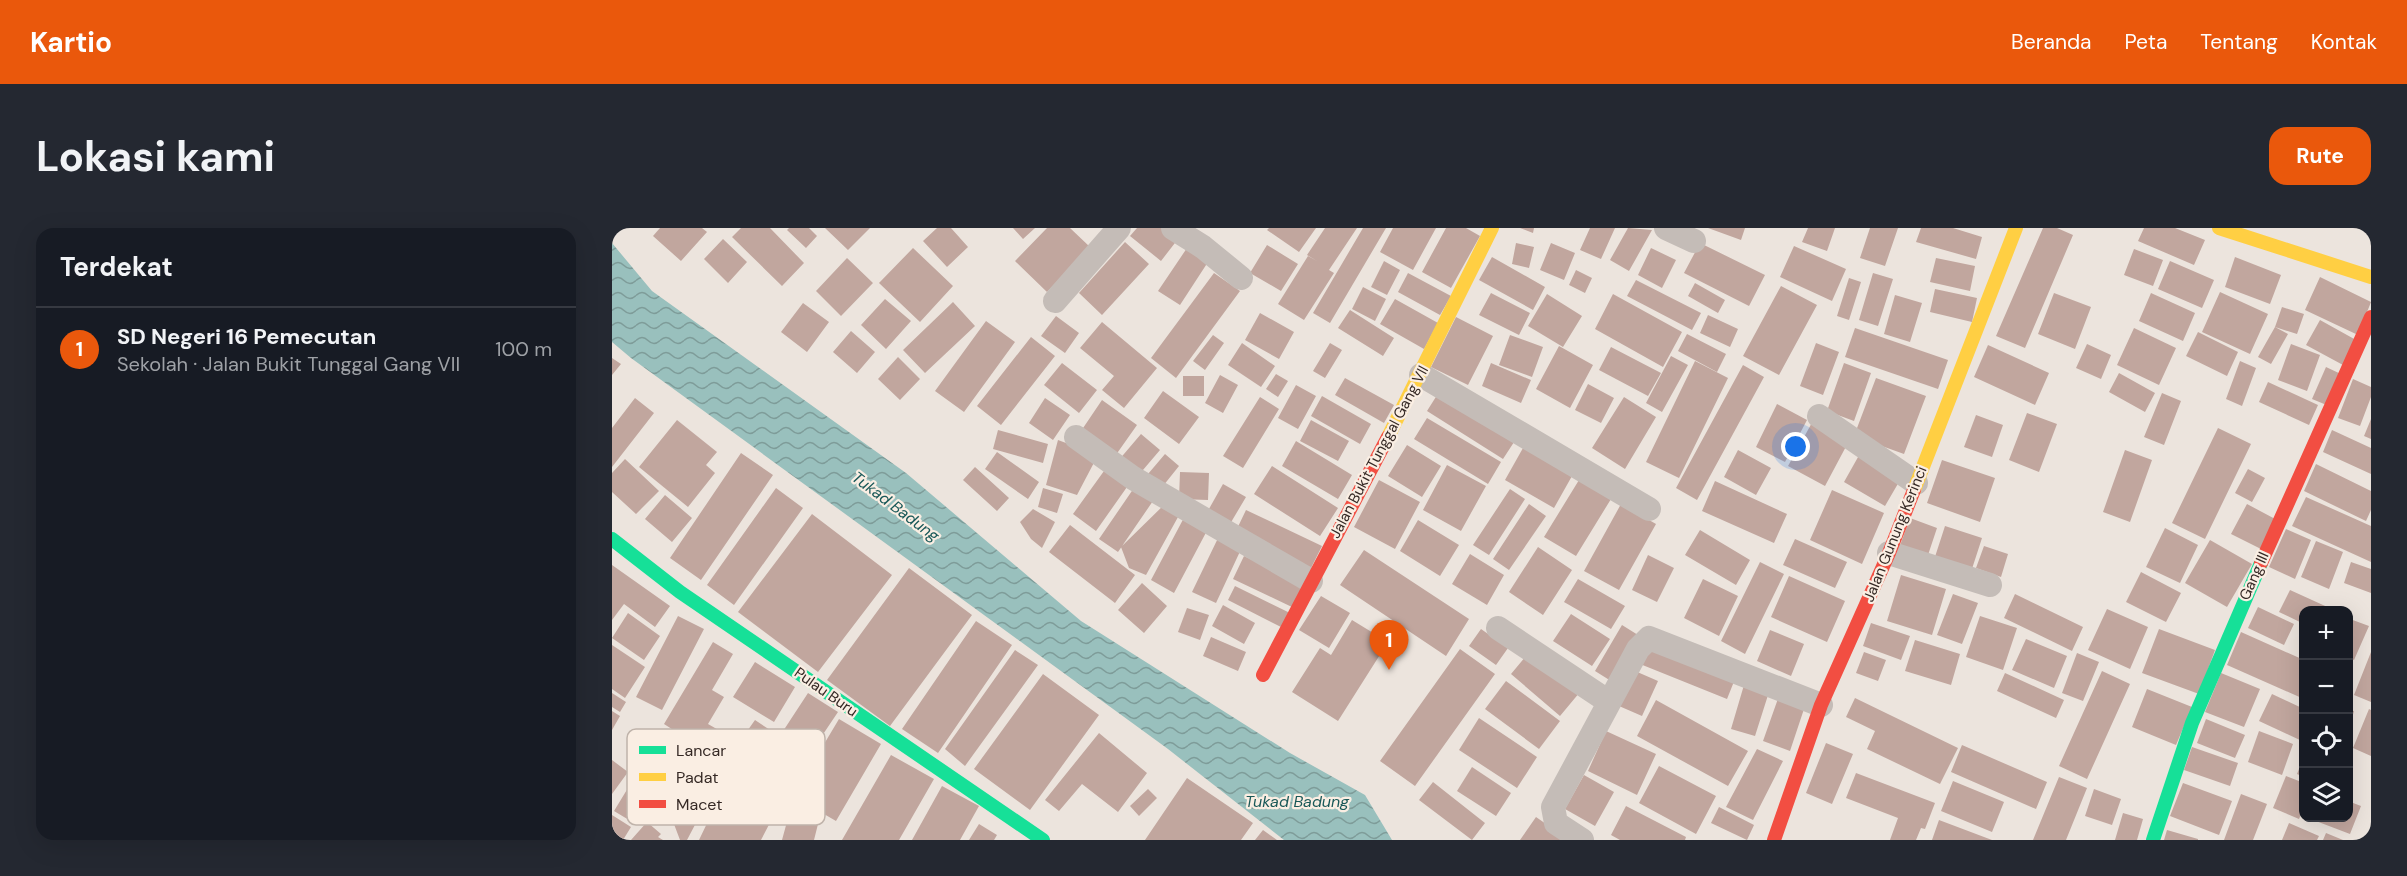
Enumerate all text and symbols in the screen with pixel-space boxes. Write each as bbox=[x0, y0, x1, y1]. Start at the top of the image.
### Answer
text: Kartio bbox=[30, 24, 112, 61]
text: Beranda bbox=[2011, 28, 2092, 56]
text: Peta bbox=[2125, 28, 2167, 56]
text: Tentang bbox=[2200, 28, 2278, 56]
text: Kontak bbox=[2311, 28, 2377, 56]
button: Rute bbox=[2269, 127, 2371, 185]
text: Lokasi kami bbox=[36, 129, 275, 184]
text: Terdekat bbox=[60, 250, 173, 284]
text: SD Negeri 16 Pemecutan bbox=[117, 322, 376, 351]
text: 1 bbox=[76, 336, 83, 362]
text: 100 m bbox=[495, 336, 552, 362]
text: Sekolah · Jalan Bukit Tunggal Gang VII bbox=[117, 351, 460, 377]
street label: Jalan Bukit Tunggal Gang VII bbox=[1325, 362, 1433, 542]
your location bbox=[1781, 432, 1810, 461]
street label: Jalan Gunung Kerinci bbox=[1859, 463, 1931, 605]
water label: Tukad Badung bbox=[848, 467, 945, 547]
street label: Gang III bbox=[2234, 549, 2274, 603]
map controls bbox=[2299, 606, 2353, 822]
button: + bbox=[2299, 606, 2353, 660]
pin: 1 bbox=[1370, 620, 1408, 670]
button: − bbox=[2299, 660, 2353, 714]
street label: Pulau Buru bbox=[790, 663, 862, 721]
button: locate bbox=[2299, 714, 2353, 768]
legend bbox=[627, 729, 825, 825]
text: Lancar bbox=[676, 740, 726, 761]
text: Padat bbox=[676, 767, 718, 788]
button: layers bbox=[2299, 768, 2353, 822]
water label: Tukad Badung bbox=[1245, 791, 1350, 812]
text: Macet bbox=[676, 794, 722, 815]

